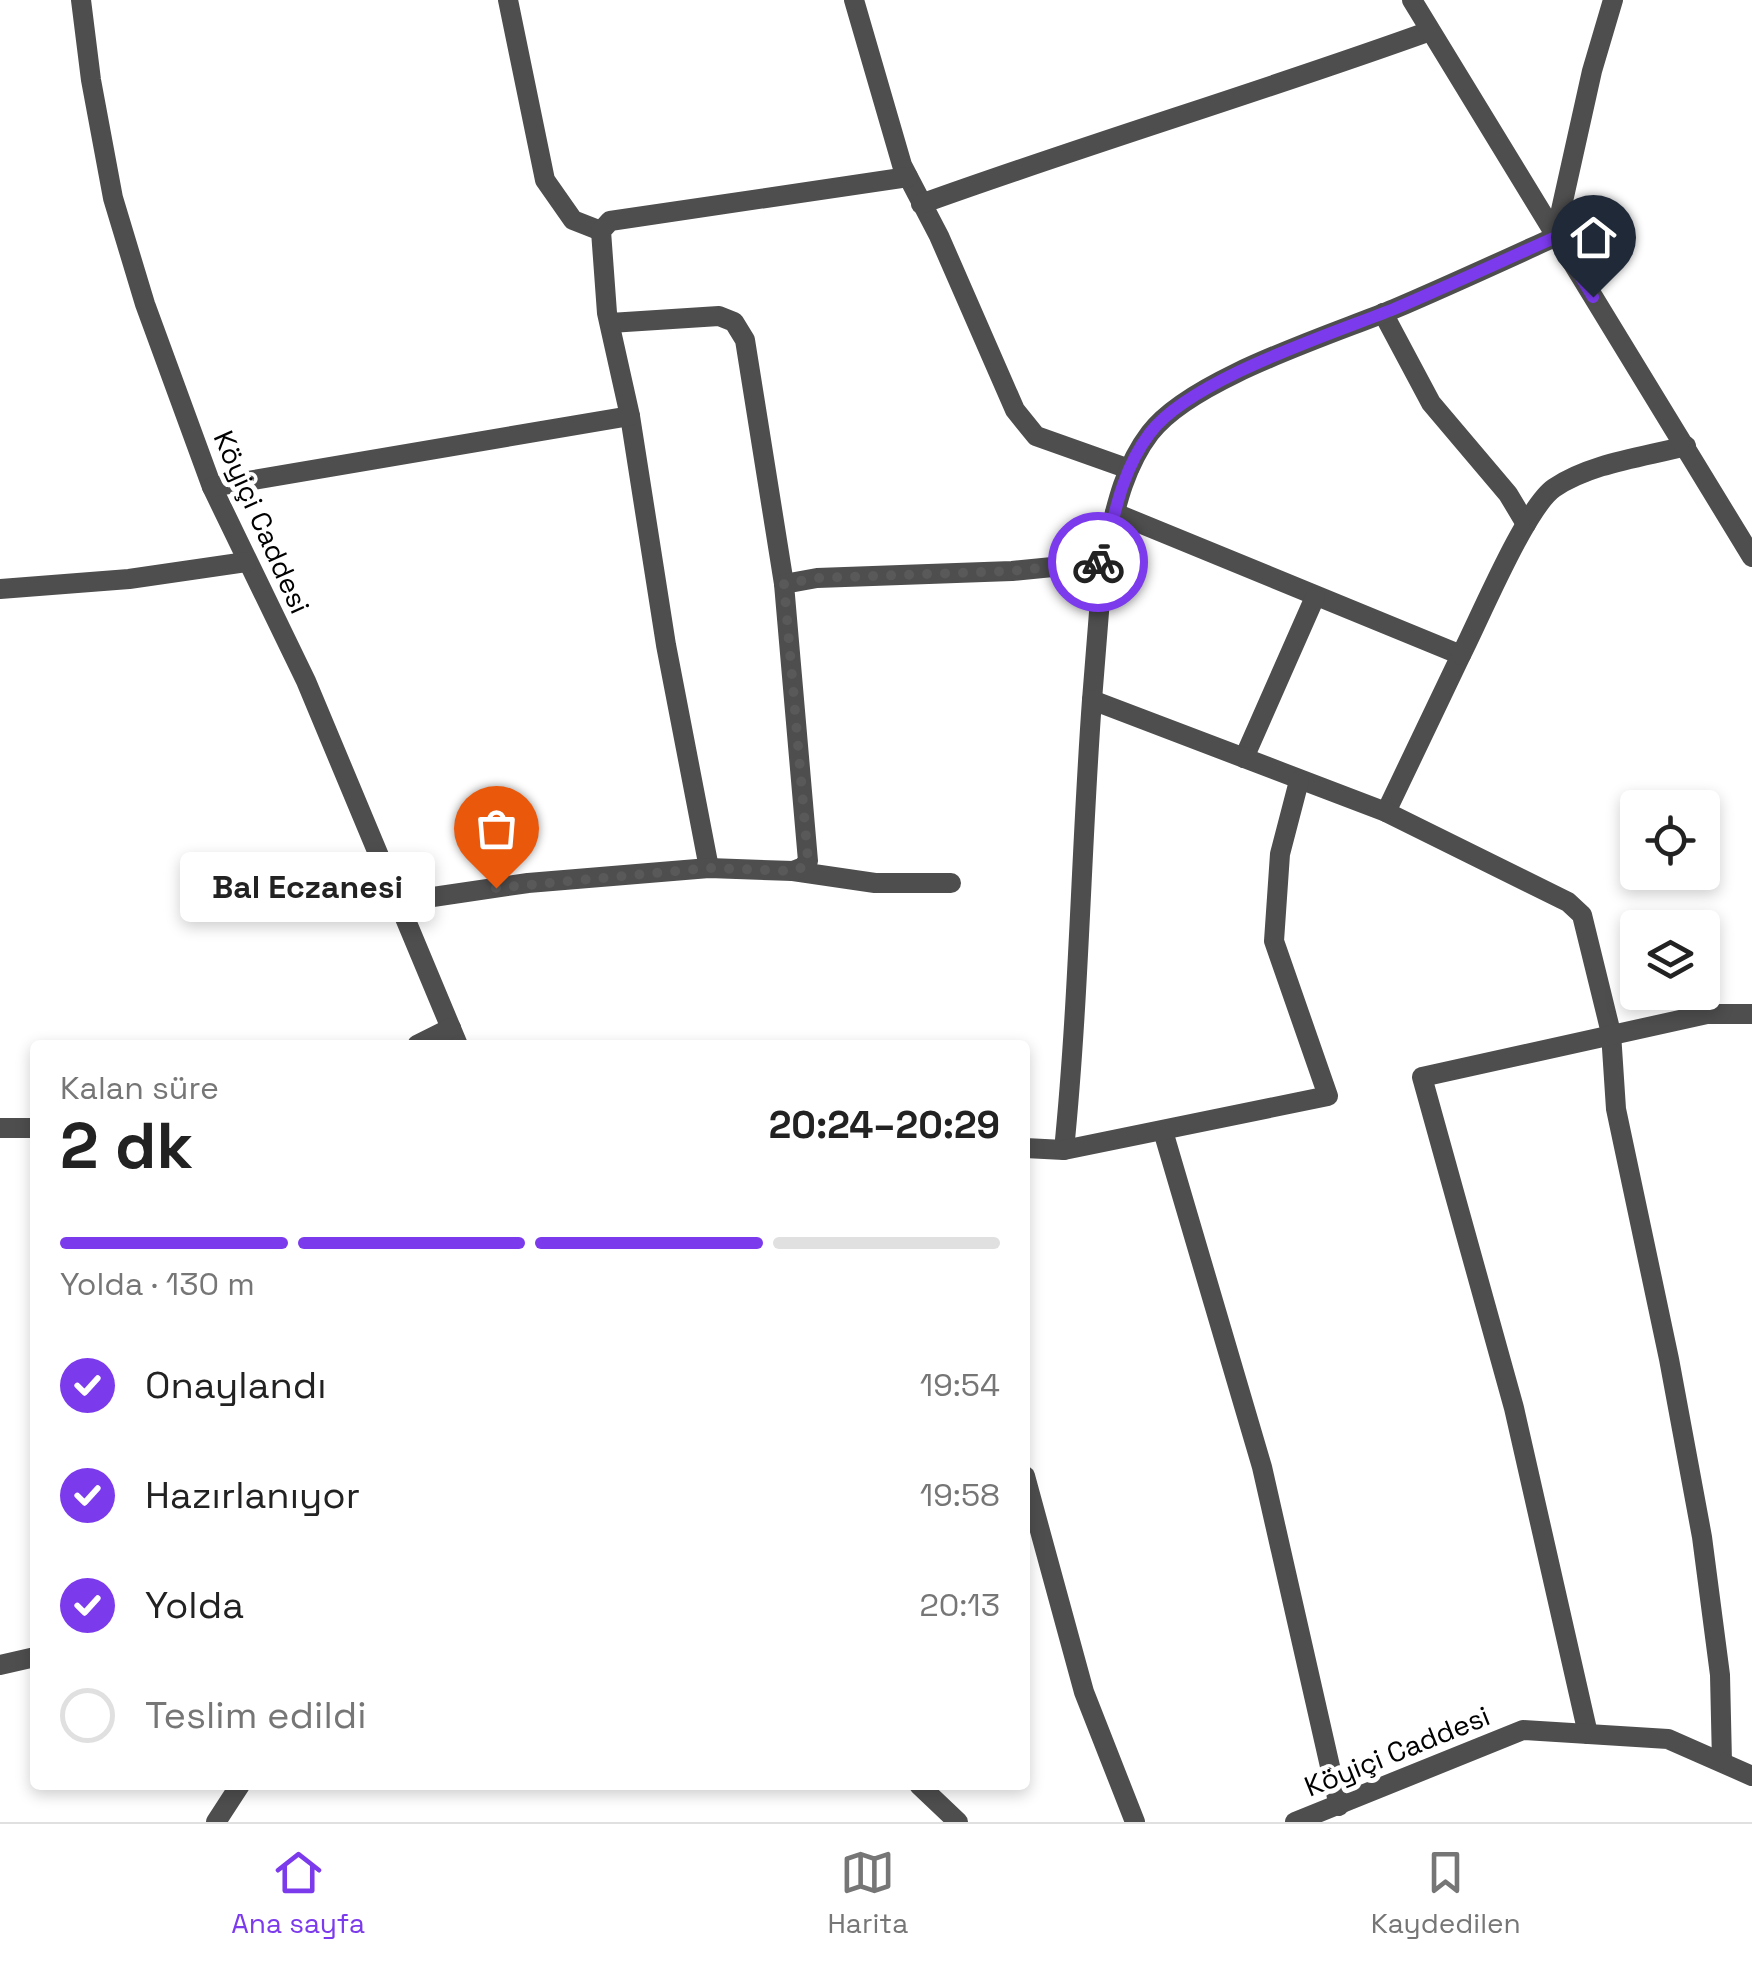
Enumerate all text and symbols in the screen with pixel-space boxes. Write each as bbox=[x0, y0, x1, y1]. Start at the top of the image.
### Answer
pin bbox=[1551, 195, 1636, 298]
icon: home bbox=[1566, 210, 1621, 265]
street label: Köyiçi Caddesi bbox=[206, 425, 318, 619]
courier bbox=[1048, 512, 1148, 612]
icon: bike bbox=[1071, 535, 1126, 590]
pin bbox=[454, 786, 539, 889]
map controls bbox=[1620, 790, 1720, 1010]
button: locate bbox=[1620, 790, 1720, 890]
icon: bag bbox=[469, 801, 524, 856]
callout: Bal Eczanesi bbox=[181, 853, 436, 923]
text: Bal Eczanesi bbox=[212, 867, 403, 907]
button: layers bbox=[1620, 910, 1720, 1010]
text: Kalan süre bbox=[60, 1068, 219, 1108]
text: 20:24–20:29 bbox=[769, 1101, 1000, 1149]
text: 2 dk bbox=[60, 1104, 193, 1187]
text: Yolda · 130 m bbox=[60, 1264, 255, 1304]
icon: check bbox=[60, 1358, 115, 1413]
text: Onaylandı bbox=[145, 1361, 327, 1409]
text: 19:54 bbox=[920, 1365, 1000, 1405]
icon: check bbox=[60, 1468, 115, 1523]
text: Hazırlanıyor bbox=[145, 1471, 360, 1519]
text: 19:58 bbox=[920, 1475, 1000, 1515]
icon: check bbox=[60, 1578, 115, 1633]
text: Yolda bbox=[145, 1581, 244, 1629]
text: 20:13 bbox=[919, 1585, 1000, 1625]
text: Teslim edildi bbox=[145, 1691, 367, 1739]
street label: Köyiçi Caddesi bbox=[1299, 1697, 1495, 1805]
tab: Ana sayfa bbox=[231, 1845, 365, 1941]
tab: Harita bbox=[827, 1845, 908, 1941]
tab: Kaydedilen bbox=[1371, 1845, 1521, 1941]

